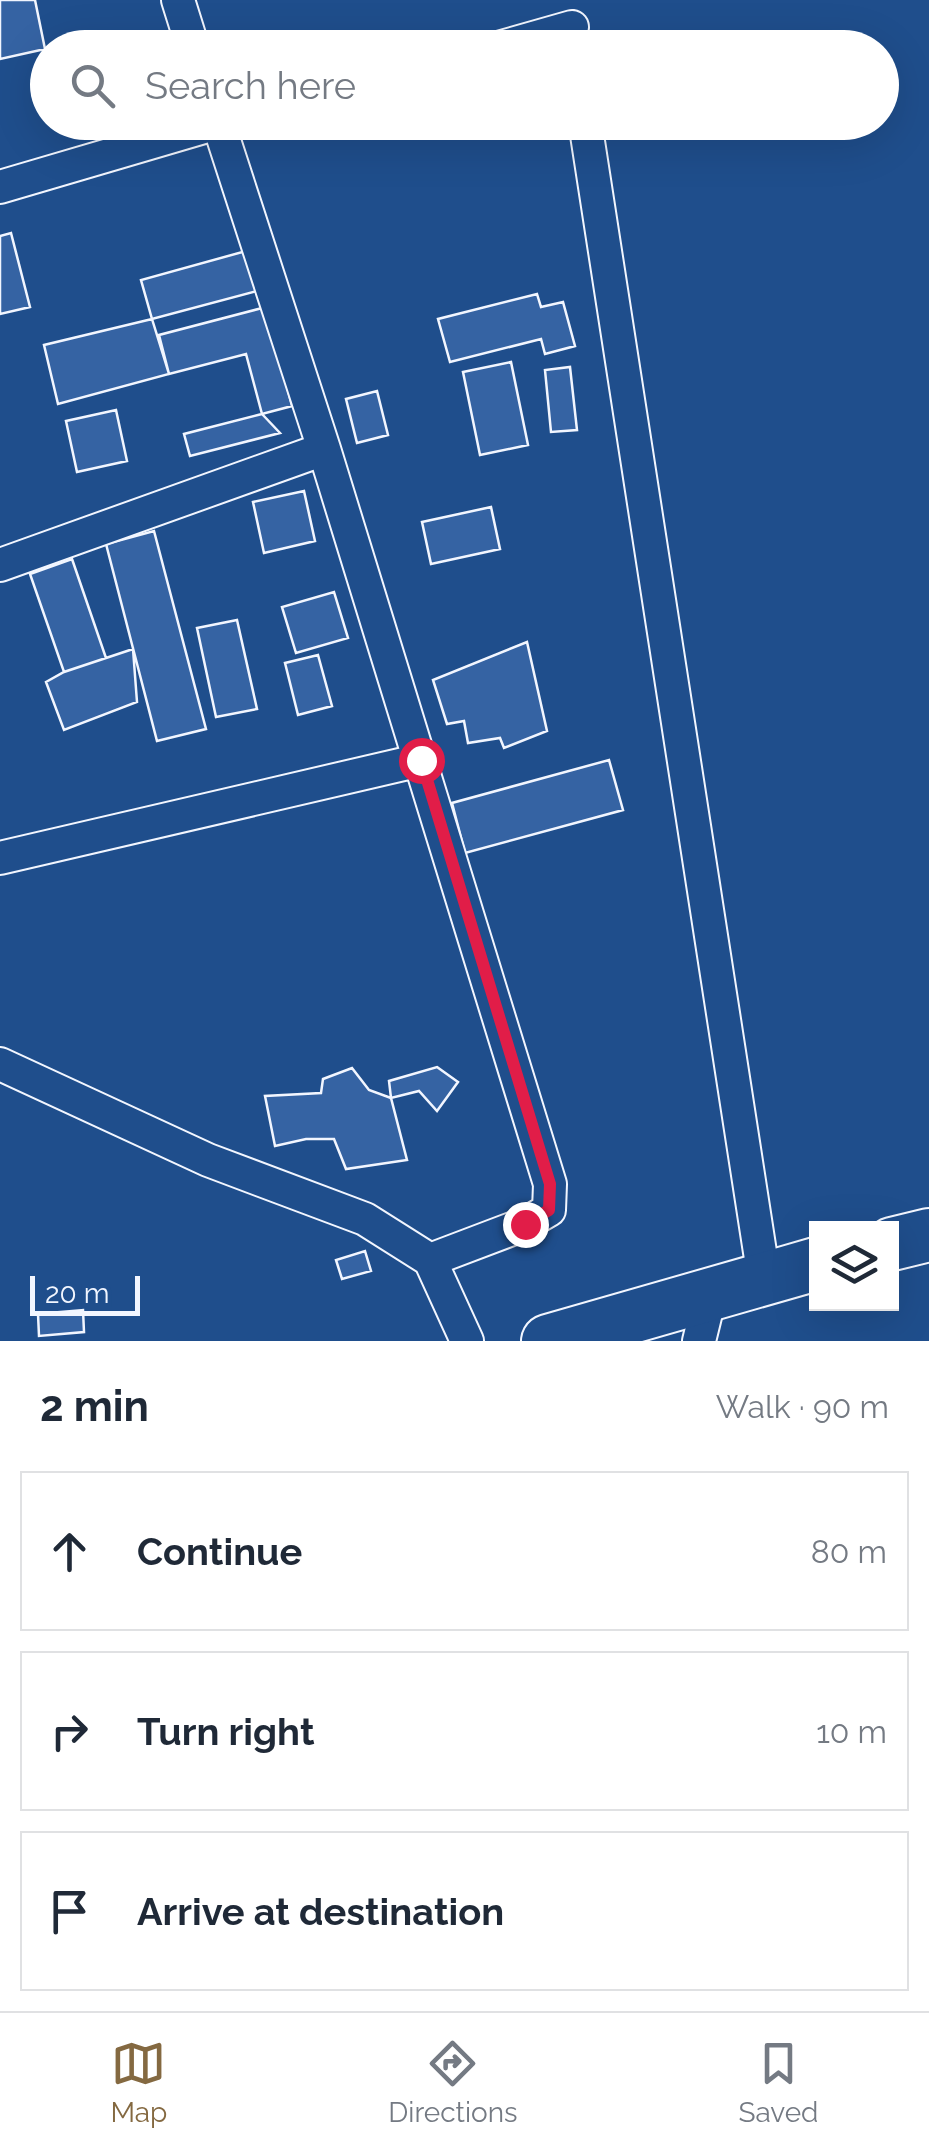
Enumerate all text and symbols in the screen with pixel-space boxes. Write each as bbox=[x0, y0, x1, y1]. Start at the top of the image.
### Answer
search box bbox=[30, 30, 899, 140]
icon: search bbox=[65, 58, 120, 113]
text: Search here bbox=[145, 63, 356, 108]
route start bbox=[399, 738, 445, 784]
route end bbox=[503, 1202, 549, 1248]
map controls bbox=[809, 1221, 899, 1311]
button: layers bbox=[809, 1221, 899, 1311]
scale bar bbox=[30, 1271, 140, 1316]
text: 20 m bbox=[45, 1277, 110, 1310]
text: 2 min bbox=[40, 1382, 149, 1431]
text: Walk · 90 m bbox=[716, 1388, 889, 1425]
icon: ahead bbox=[42, 1524, 97, 1579]
text: Continue bbox=[137, 1529, 302, 1574]
text: 80 m bbox=[811, 1533, 887, 1570]
icon: right bbox=[42, 1704, 97, 1759]
text: Turn right bbox=[137, 1709, 314, 1754]
text: 10 m bbox=[816, 1713, 887, 1750]
icon: arrive bbox=[42, 1884, 97, 1939]
text: Arrive at destination bbox=[137, 1889, 504, 1934]
tab: Map bbox=[110, 2036, 167, 2129]
tab: Directions bbox=[388, 2036, 518, 2129]
tab: Saved bbox=[738, 2036, 819, 2129]

